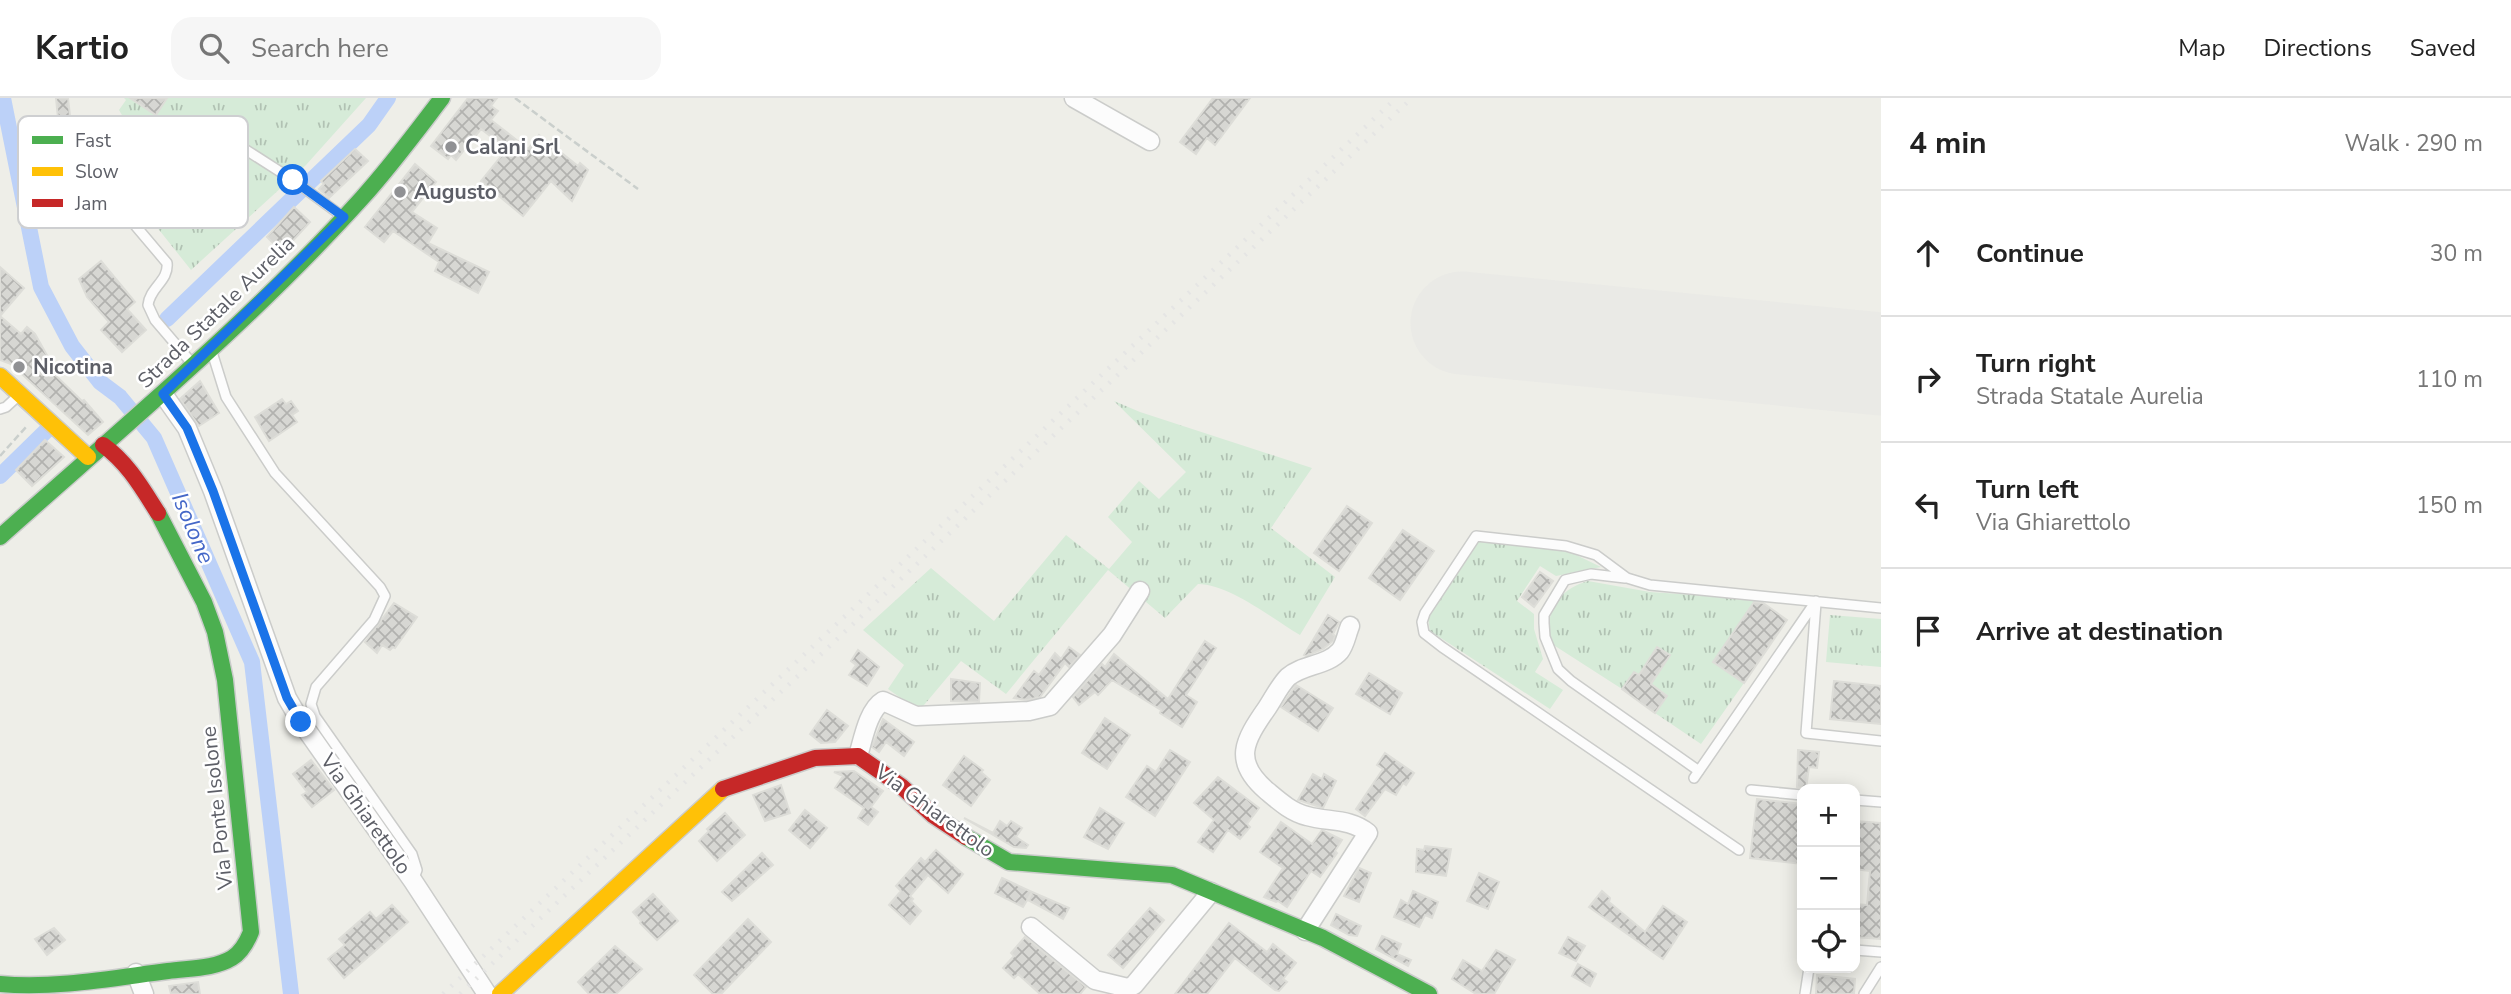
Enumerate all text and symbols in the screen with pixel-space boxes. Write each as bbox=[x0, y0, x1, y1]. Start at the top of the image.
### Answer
search box bbox=[171, 17, 661, 80]
text: Kartio bbox=[35, 26, 129, 71]
icon: search bbox=[195, 29, 233, 67]
text: Search here bbox=[251, 31, 389, 66]
text: Map bbox=[2178, 32, 2225, 64]
text: Directions bbox=[2263, 32, 2372, 64]
text: Saved bbox=[2410, 32, 2476, 64]
legend bbox=[18, 116, 248, 228]
text: 4 min bbox=[1909, 123, 1987, 164]
text: Fast bbox=[75, 128, 111, 154]
text: Walk · 290 m bbox=[2344, 128, 2483, 159]
place label: Calani Srl bbox=[465, 133, 560, 161]
marker: Calani Srl bbox=[443, 139, 459, 155]
text: Slow bbox=[75, 159, 119, 185]
route start bbox=[277, 164, 308, 195]
place label: Augusto bbox=[414, 178, 497, 206]
marker: Augusto bbox=[392, 184, 408, 200]
text: Jam bbox=[74, 191, 108, 217]
street label: Strada Statale Aurelia bbox=[131, 230, 301, 394]
icon: ahead bbox=[1909, 234, 1947, 272]
text: Continue bbox=[1976, 236, 2084, 271]
text: 30 m bbox=[2430, 238, 2483, 269]
text: Turn right bbox=[1976, 346, 2095, 381]
place label: Nicotina bbox=[33, 353, 113, 381]
marker: Nicotina bbox=[11, 359, 27, 375]
icon: right bbox=[1909, 360, 1947, 398]
text: 110 m bbox=[2416, 364, 2483, 395]
text: Strada Statale Aurelia bbox=[1976, 381, 2204, 412]
text: Turn left bbox=[1976, 472, 2079, 507]
icon: left bbox=[1909, 486, 1947, 524]
water label: Isolone bbox=[164, 488, 222, 568]
text: 150 m bbox=[2416, 490, 2483, 521]
text: Via Ghiarettolo bbox=[1976, 507, 2131, 538]
icon: arrive bbox=[1909, 612, 1947, 650]
text: Arrive at destination bbox=[1976, 614, 2223, 649]
route end bbox=[285, 706, 316, 737]
street label: Via Ponte Isolone bbox=[194, 725, 240, 892]
street label: Via Ghiarettolo bbox=[313, 747, 418, 880]
street label: Via Ghiarettolo bbox=[869, 758, 1000, 864]
map controls bbox=[1797, 784, 1860, 973]
button: + bbox=[1797, 784, 1860, 847]
button: − bbox=[1797, 847, 1860, 910]
button: locate bbox=[1797, 910, 1860, 973]

